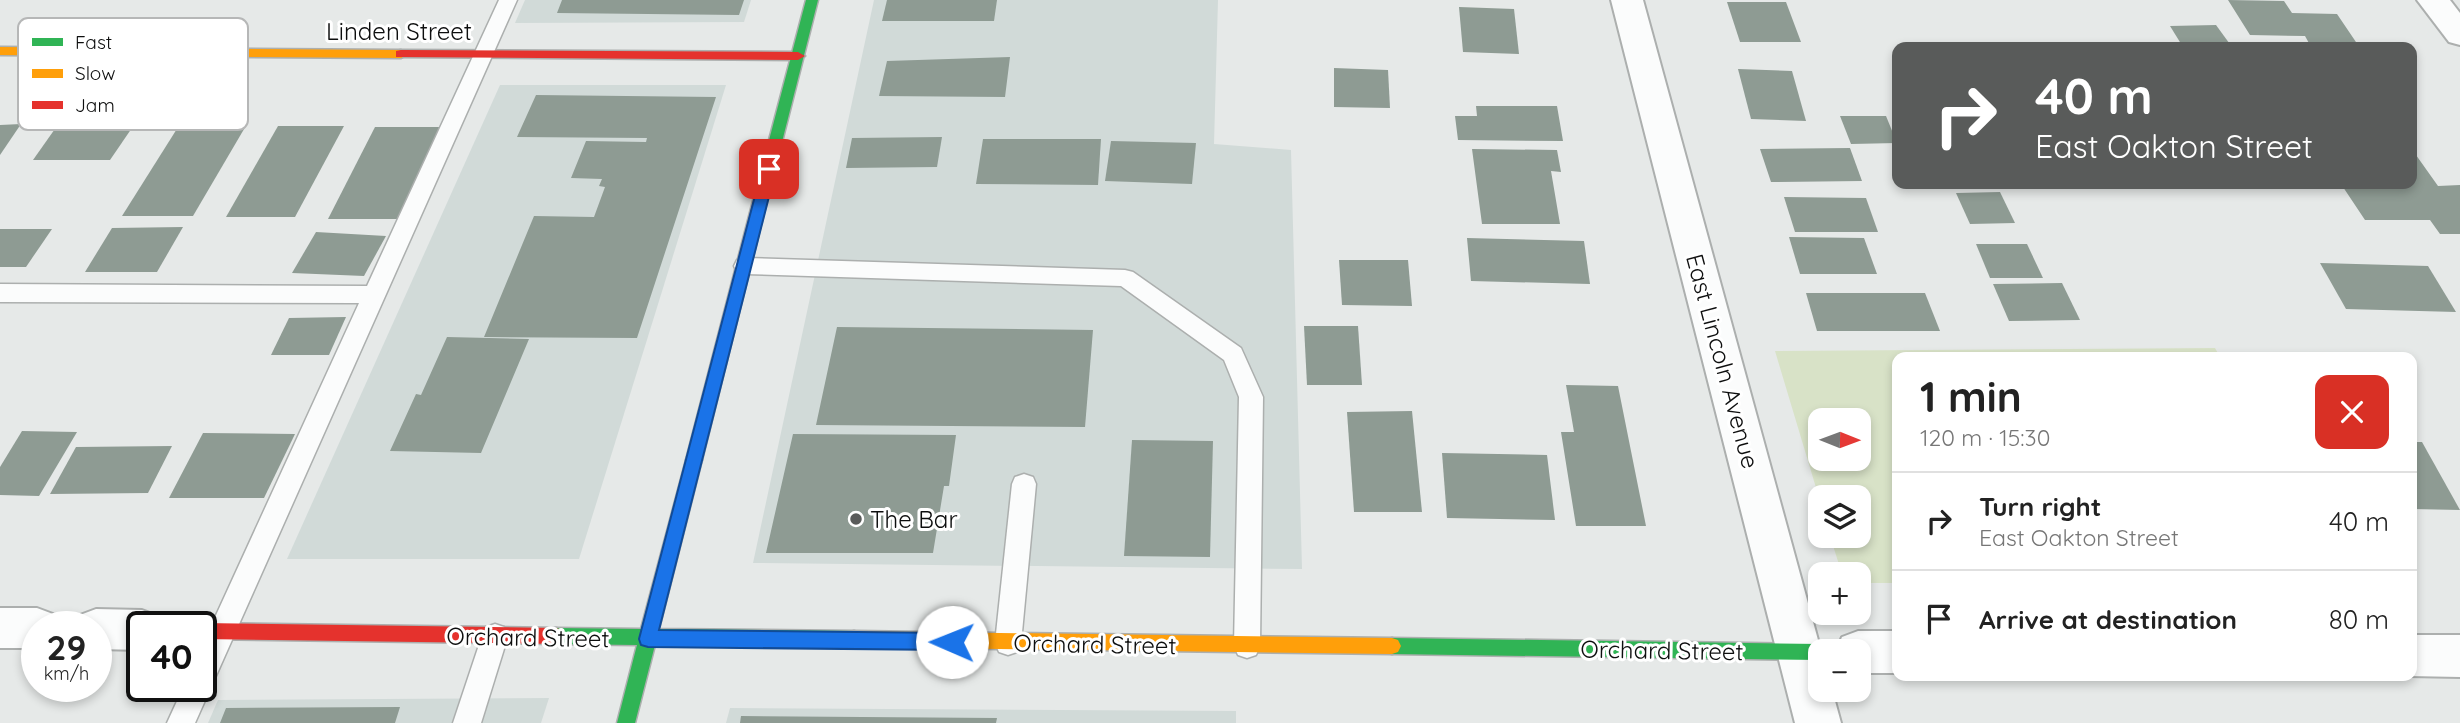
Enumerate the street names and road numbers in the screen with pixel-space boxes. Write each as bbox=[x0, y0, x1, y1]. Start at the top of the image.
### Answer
street label: Linden Street bbox=[326, 16, 472, 46]
street label: East Lincoln Avenue bbox=[1680, 250, 1766, 472]
street label: Orchard Street bbox=[446, 621, 610, 653]
street label: Orchard Street bbox=[1013, 628, 1177, 660]
street label: Orchard Street bbox=[1580, 634, 1744, 666]

